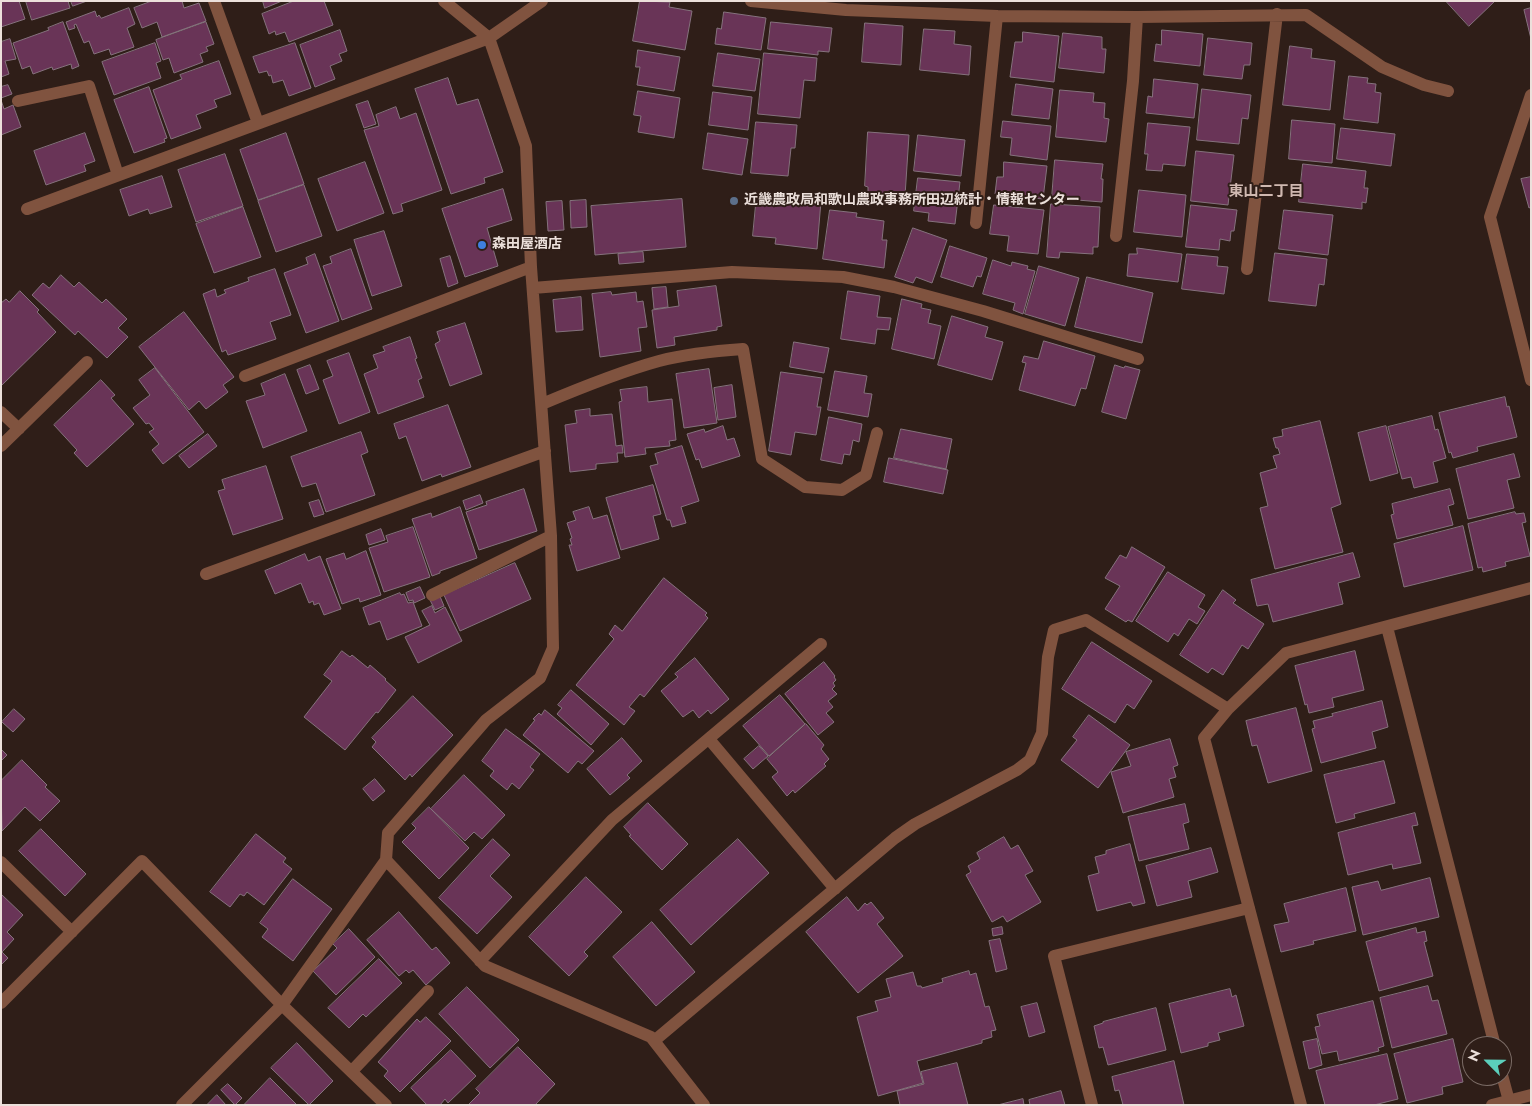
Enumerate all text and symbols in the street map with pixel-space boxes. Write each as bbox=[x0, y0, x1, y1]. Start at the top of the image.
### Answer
district label: 東山二丁目 bbox=[1229, 183, 1303, 201]
place label: 近畿農政局和歌山農政事務所田辺統計・情報センター bbox=[744, 193, 1080, 209]
marker: 近畿農政局和歌山農政事務所田辺統計・情報センター bbox=[728, 195, 740, 207]
place label: 森田屋酒店 bbox=[492, 237, 562, 253]
marker: 森田屋酒店 bbox=[476, 239, 488, 251]
north arrow bbox=[1462, 1036, 1512, 1086]
text: N bbox=[1463, 1047, 1485, 1065]

